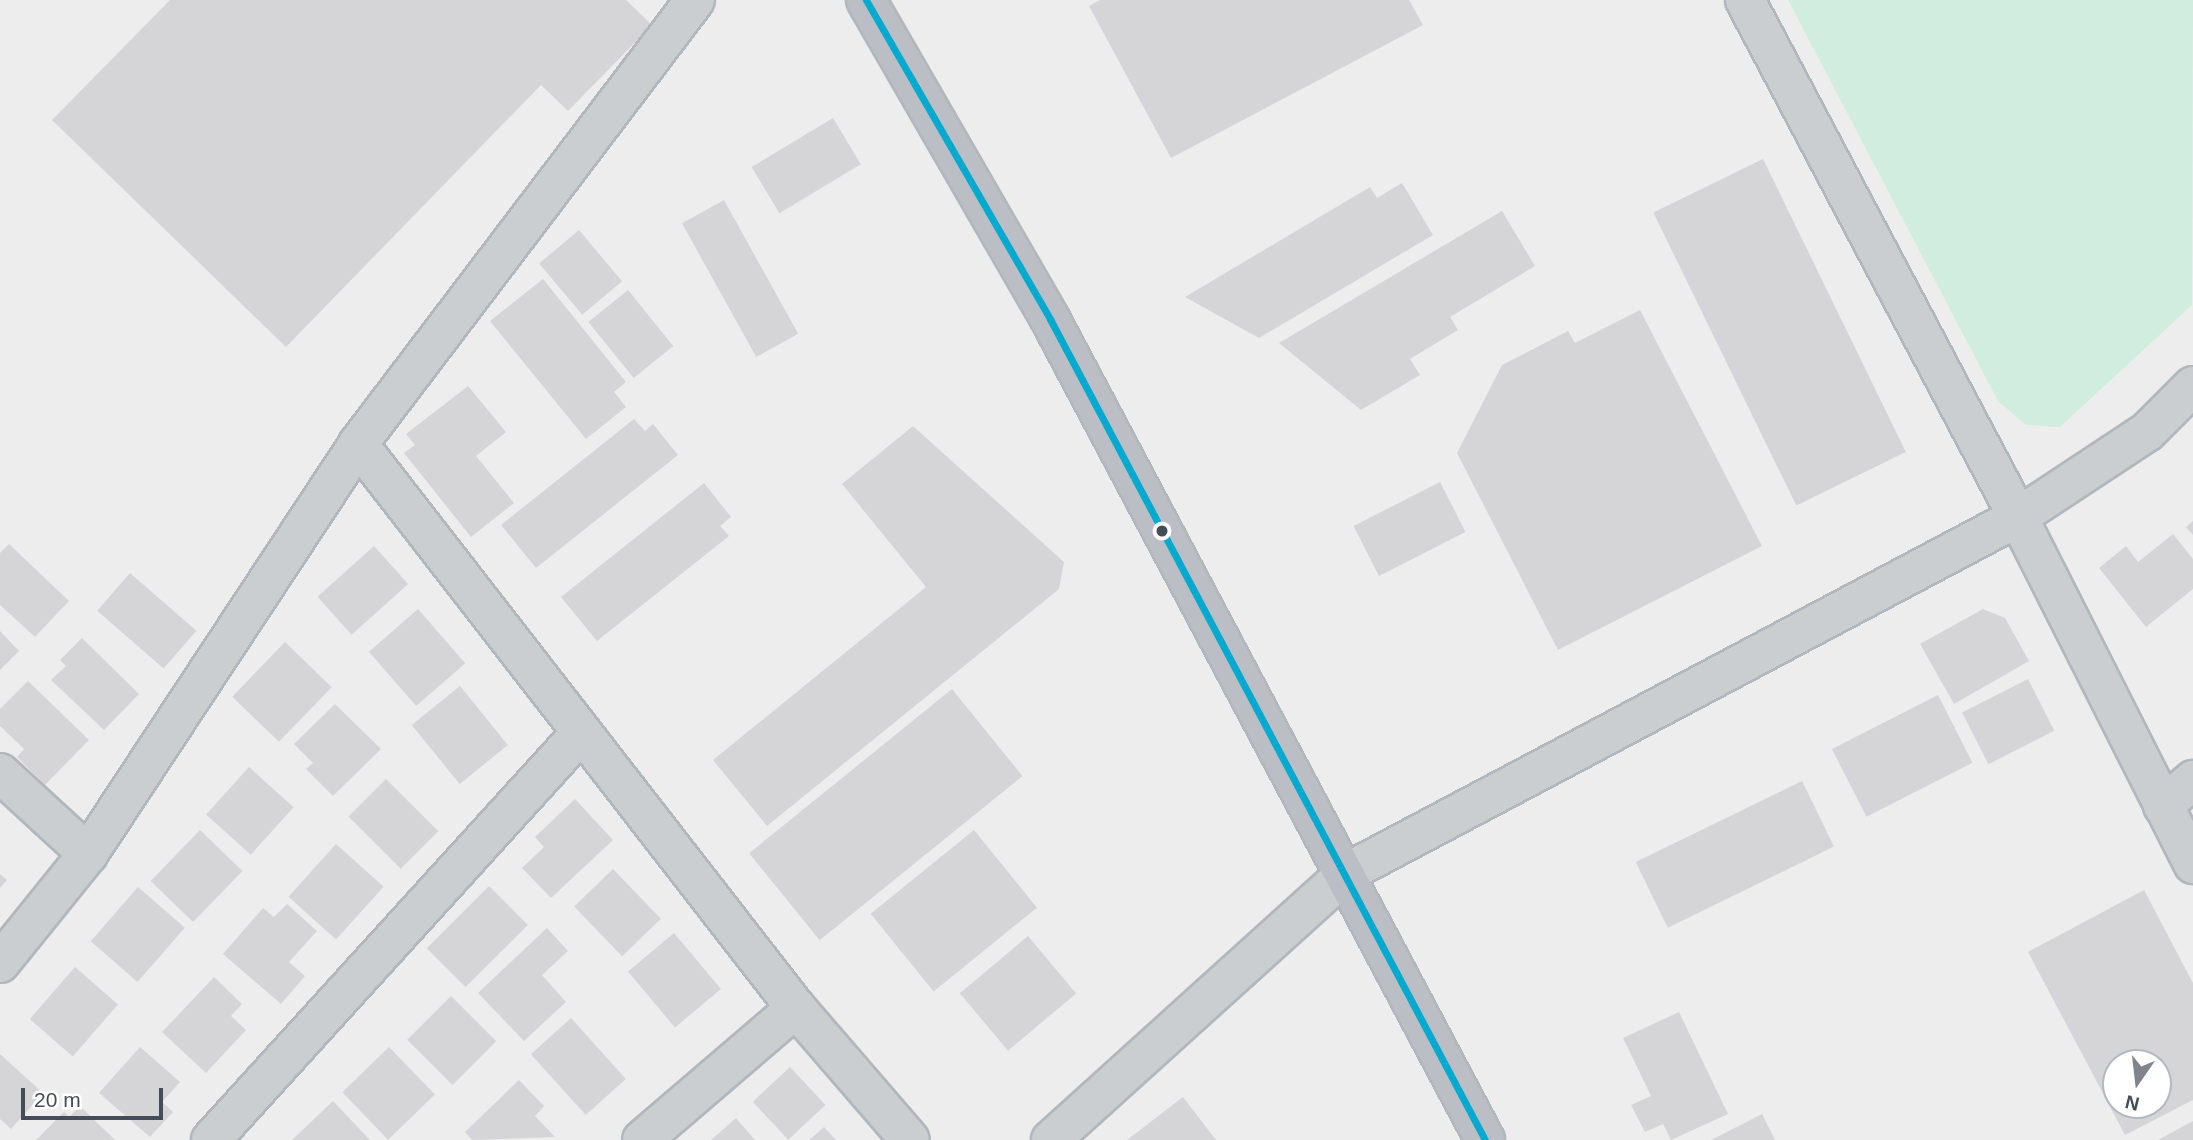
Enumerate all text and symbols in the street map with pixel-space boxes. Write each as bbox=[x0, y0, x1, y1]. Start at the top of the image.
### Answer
unlabelled marker bbox=[1155, 524, 1169, 538]
north arrow bbox=[2102, 1049, 2172, 1119]
scale bar bbox=[24, 1074, 166, 1118]
text: 20 m bbox=[34, 1088, 81, 1111]
text: N bbox=[2123, 1091, 2141, 1115]

